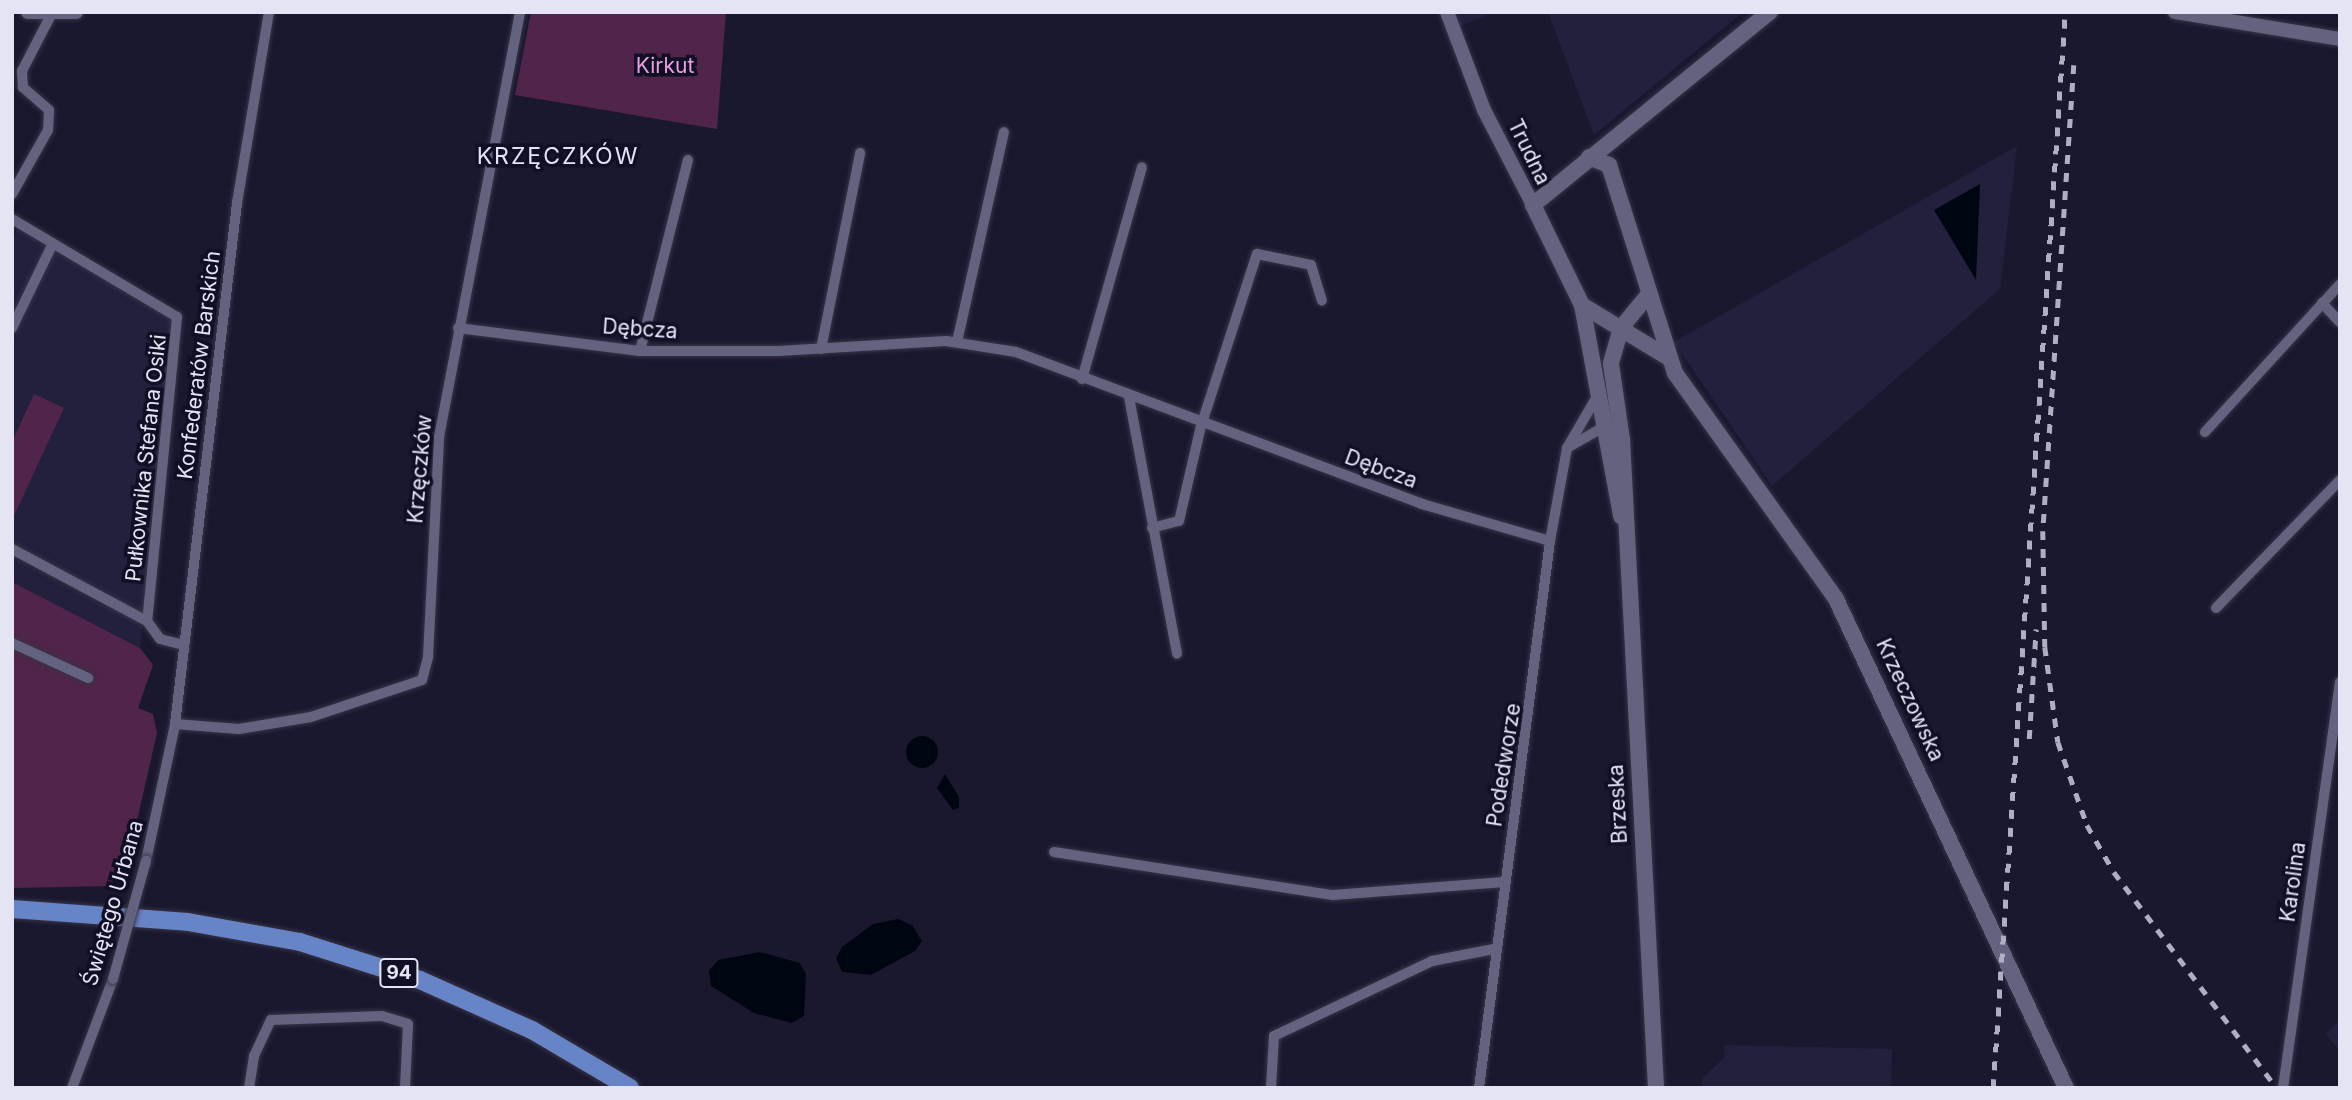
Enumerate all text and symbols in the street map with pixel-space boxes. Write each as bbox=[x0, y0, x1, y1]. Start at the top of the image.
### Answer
park label: Kirkut bbox=[636, 53, 694, 79]
street label: Trudna bbox=[1502, 115, 1556, 189]
district label: KRZĘCZKÓW bbox=[478, 142, 638, 170]
street label: Konfederatów Barskich bbox=[172, 249, 226, 481]
street label: Dębcza bbox=[602, 314, 678, 344]
street label: Pułkownika Stefana Osiki bbox=[120, 333, 172, 583]
street label: Krzęczków bbox=[403, 413, 437, 525]
street label: Dębcza bbox=[1341, 444, 1421, 494]
street label: Krzeczowska bbox=[1871, 635, 1949, 765]
street label: Podedworze bbox=[1482, 701, 1526, 829]
street label: Brzeska bbox=[1603, 764, 1633, 844]
street label: Świętego Urbana bbox=[77, 817, 149, 989]
street label: Karolina bbox=[2275, 840, 2311, 924]
road number: 94 bbox=[378, 958, 420, 988]

